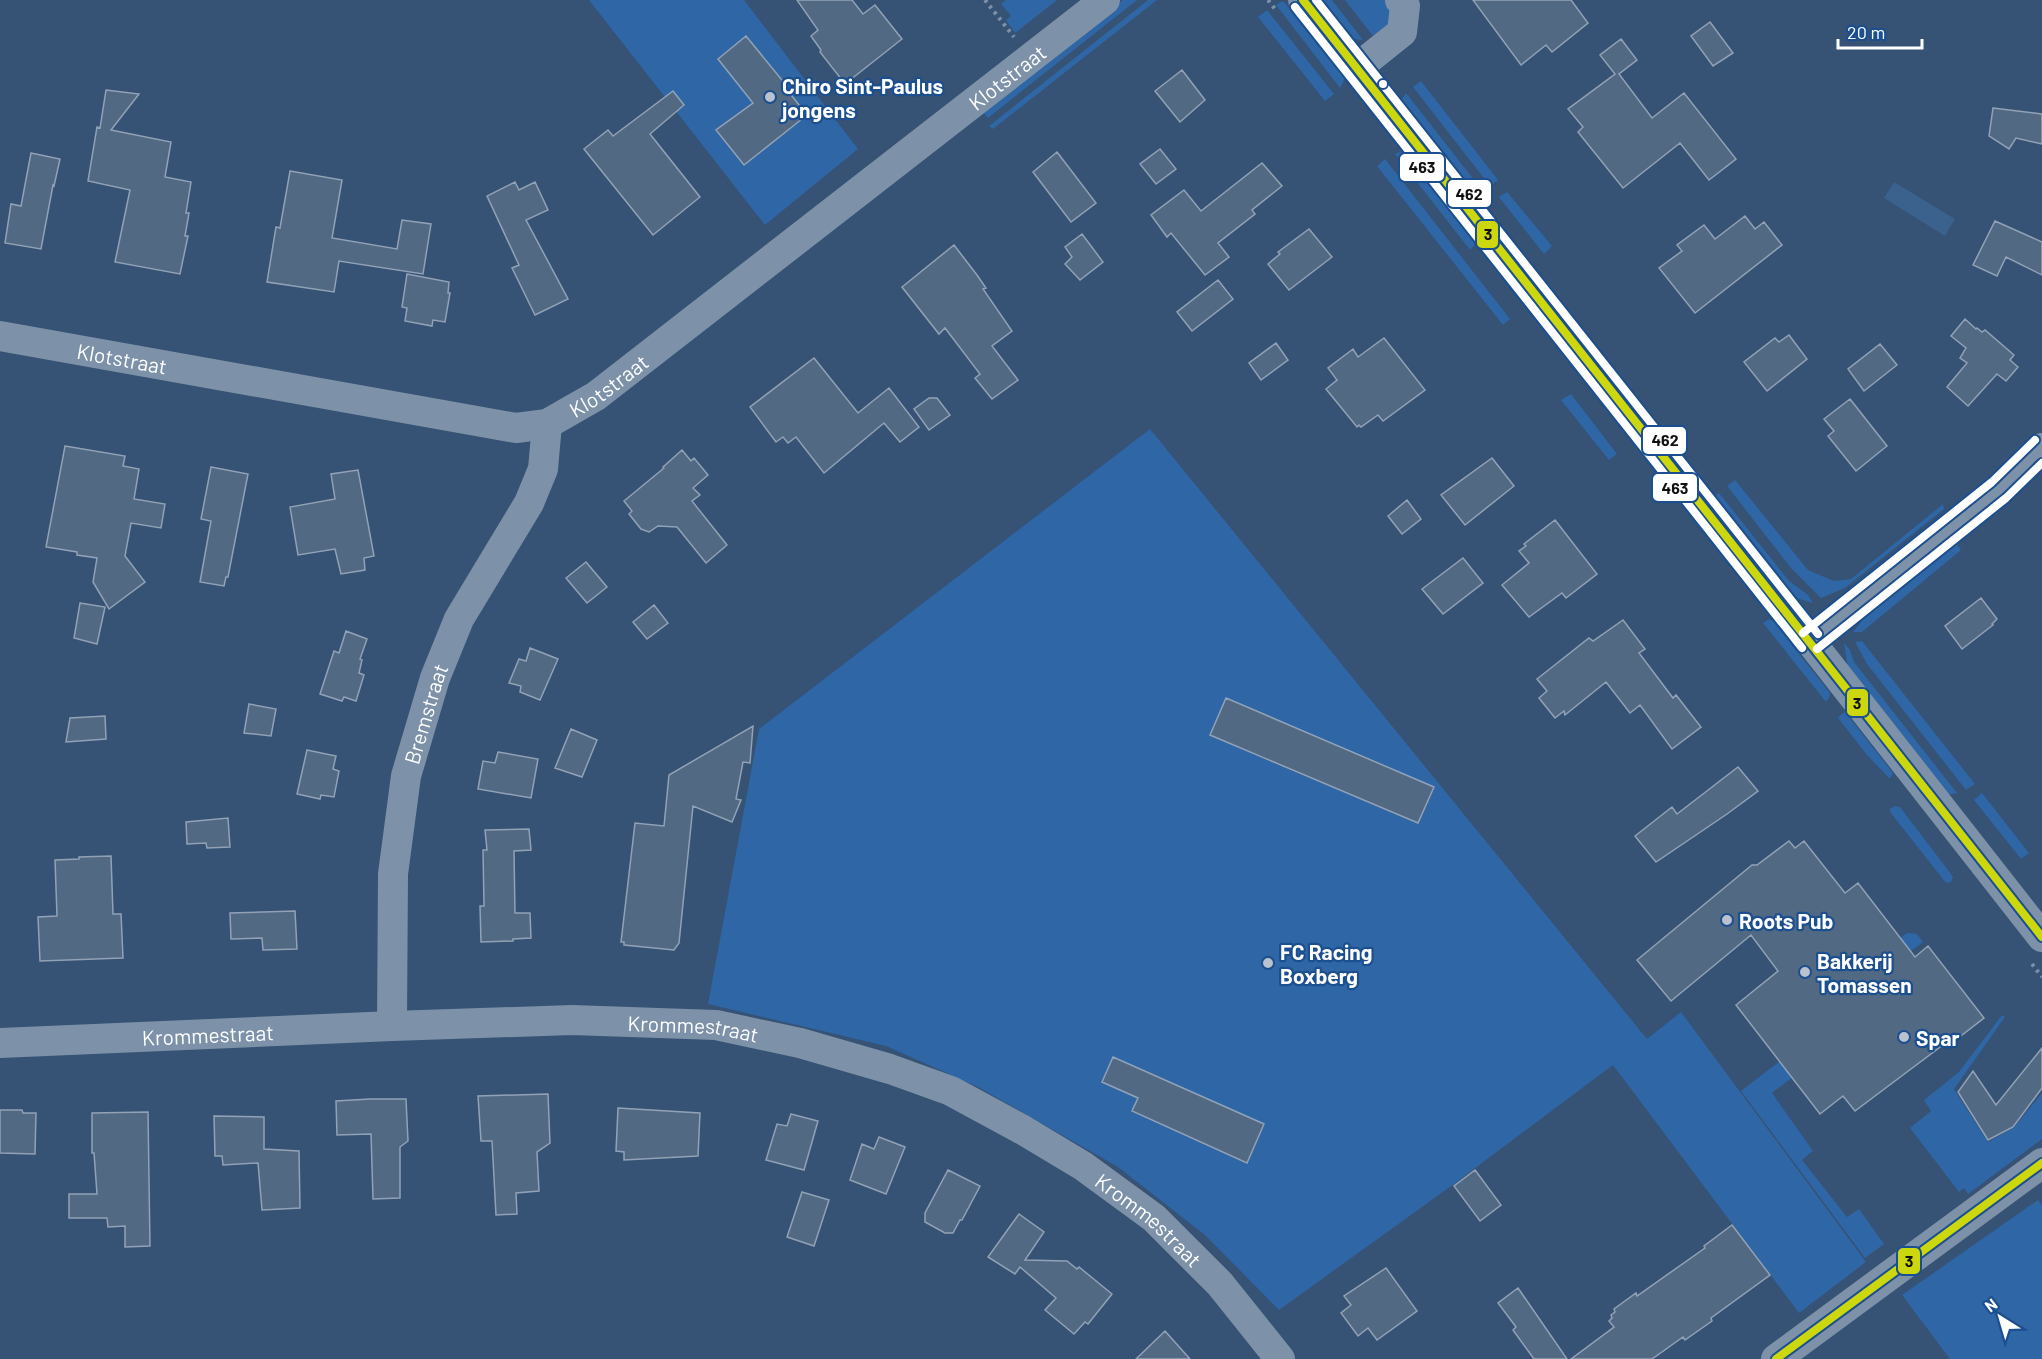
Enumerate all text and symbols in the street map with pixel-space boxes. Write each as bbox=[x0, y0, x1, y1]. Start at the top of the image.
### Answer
scale bar bbox=[1838, 12, 1922, 50]
text: 20 m bbox=[1847, 21, 1885, 43]
street label: Klotstraat bbox=[963, 39, 1050, 114]
place label: Chiro Sint-Paulus jongens bbox=[780, 73, 943, 122]
unlabelled marker bbox=[1377, 78, 1389, 90]
marker: Chiro Sint-Paulus jongens bbox=[763, 90, 777, 104]
line badge: 463 bbox=[1399, 153, 1445, 182]
text: 463 bbox=[1409, 157, 1435, 176]
line badge: 462 bbox=[1447, 179, 1492, 208]
text: 462 bbox=[1455, 184, 1483, 203]
line badge: 3 bbox=[1476, 220, 1499, 249]
text: 3 bbox=[1484, 224, 1492, 243]
street label: Klotstraat bbox=[75, 337, 169, 378]
street label: Klotstraat bbox=[564, 348, 652, 421]
line badge: 462 bbox=[1642, 426, 1687, 455]
text: 462 bbox=[1651, 430, 1679, 449]
line badge: 463 bbox=[1652, 473, 1698, 502]
text: 463 bbox=[1662, 478, 1688, 497]
street label: Bremstraat bbox=[398, 660, 452, 767]
line badge: 3 bbox=[1846, 688, 1869, 717]
text: 3 bbox=[1853, 693, 1861, 712]
place label: Roots Pub bbox=[1739, 908, 1834, 933]
marker: Roots Pub bbox=[1720, 913, 1734, 927]
place label: FC Racing Boxberg bbox=[1280, 939, 1372, 988]
place label: Bakkerij Tomassen bbox=[1817, 948, 1912, 997]
marker: FC Racing Boxberg bbox=[1261, 956, 1275, 970]
marker: Bakkerij Tomassen bbox=[1798, 965, 1812, 979]
street label: Krommestraat bbox=[627, 1009, 761, 1046]
street label: Krommestraat bbox=[141, 1019, 274, 1049]
place label: Spar bbox=[1916, 1025, 1960, 1050]
marker: Spar bbox=[1897, 1030, 1911, 1044]
street label: Krommestraat bbox=[1091, 1167, 1207, 1271]
line badge: 3 bbox=[1897, 1247, 1921, 1275]
text: 3 bbox=[1905, 1251, 1913, 1270]
north arrow bbox=[1970, 1287, 2030, 1347]
text: N bbox=[1981, 1294, 2001, 1315]

